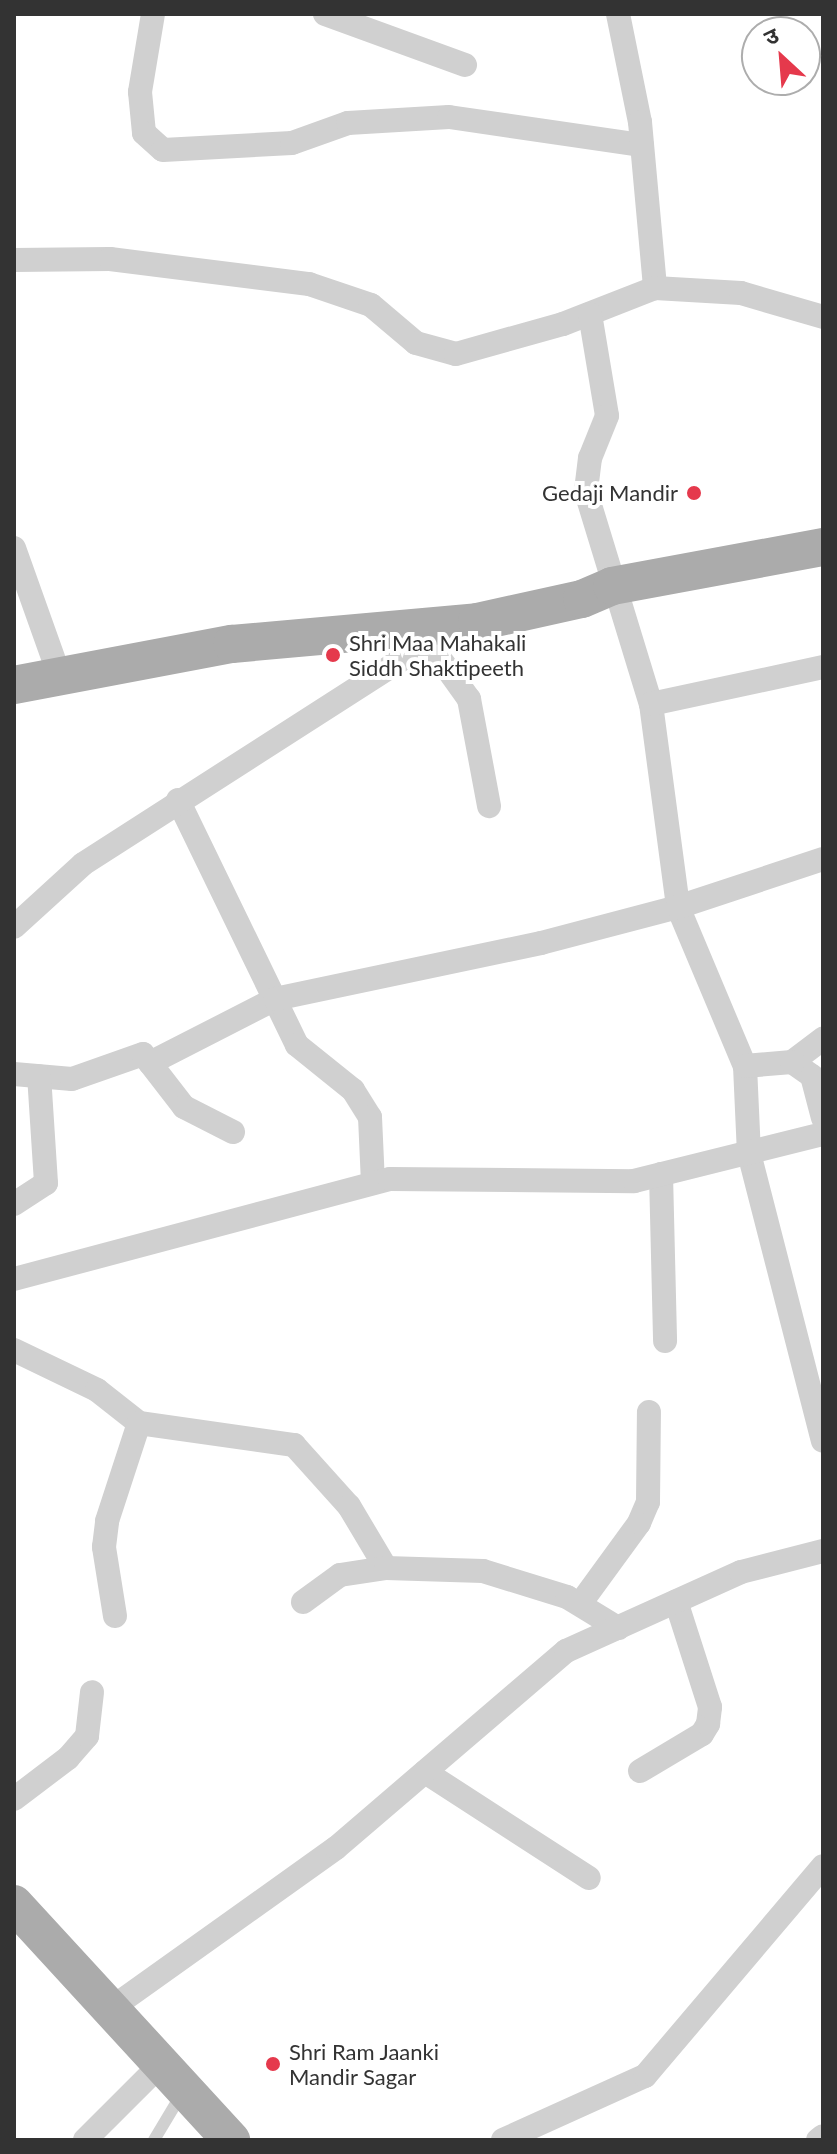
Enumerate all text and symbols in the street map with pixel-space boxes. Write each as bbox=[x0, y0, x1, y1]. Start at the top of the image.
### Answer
north arrow bbox=[741, 16, 821, 96]
text: उ bbox=[759, 21, 783, 51]
place label: Gedaji Mandir bbox=[542, 480, 678, 506]
marker: Gedaji Mandir bbox=[685, 484, 703, 502]
place label: Shri Maa Mahakali Siddh Shaktipeeth bbox=[349, 629, 526, 680]
marker: Shri Maa Mahakali Siddh Shaktipeeth bbox=[324, 646, 342, 664]
place label: Shri Ram Jaanki Mandir Sagar bbox=[289, 2038, 440, 2090]
marker: Shri Ram Jaanki Mandir Sagar bbox=[264, 2055, 282, 2073]

